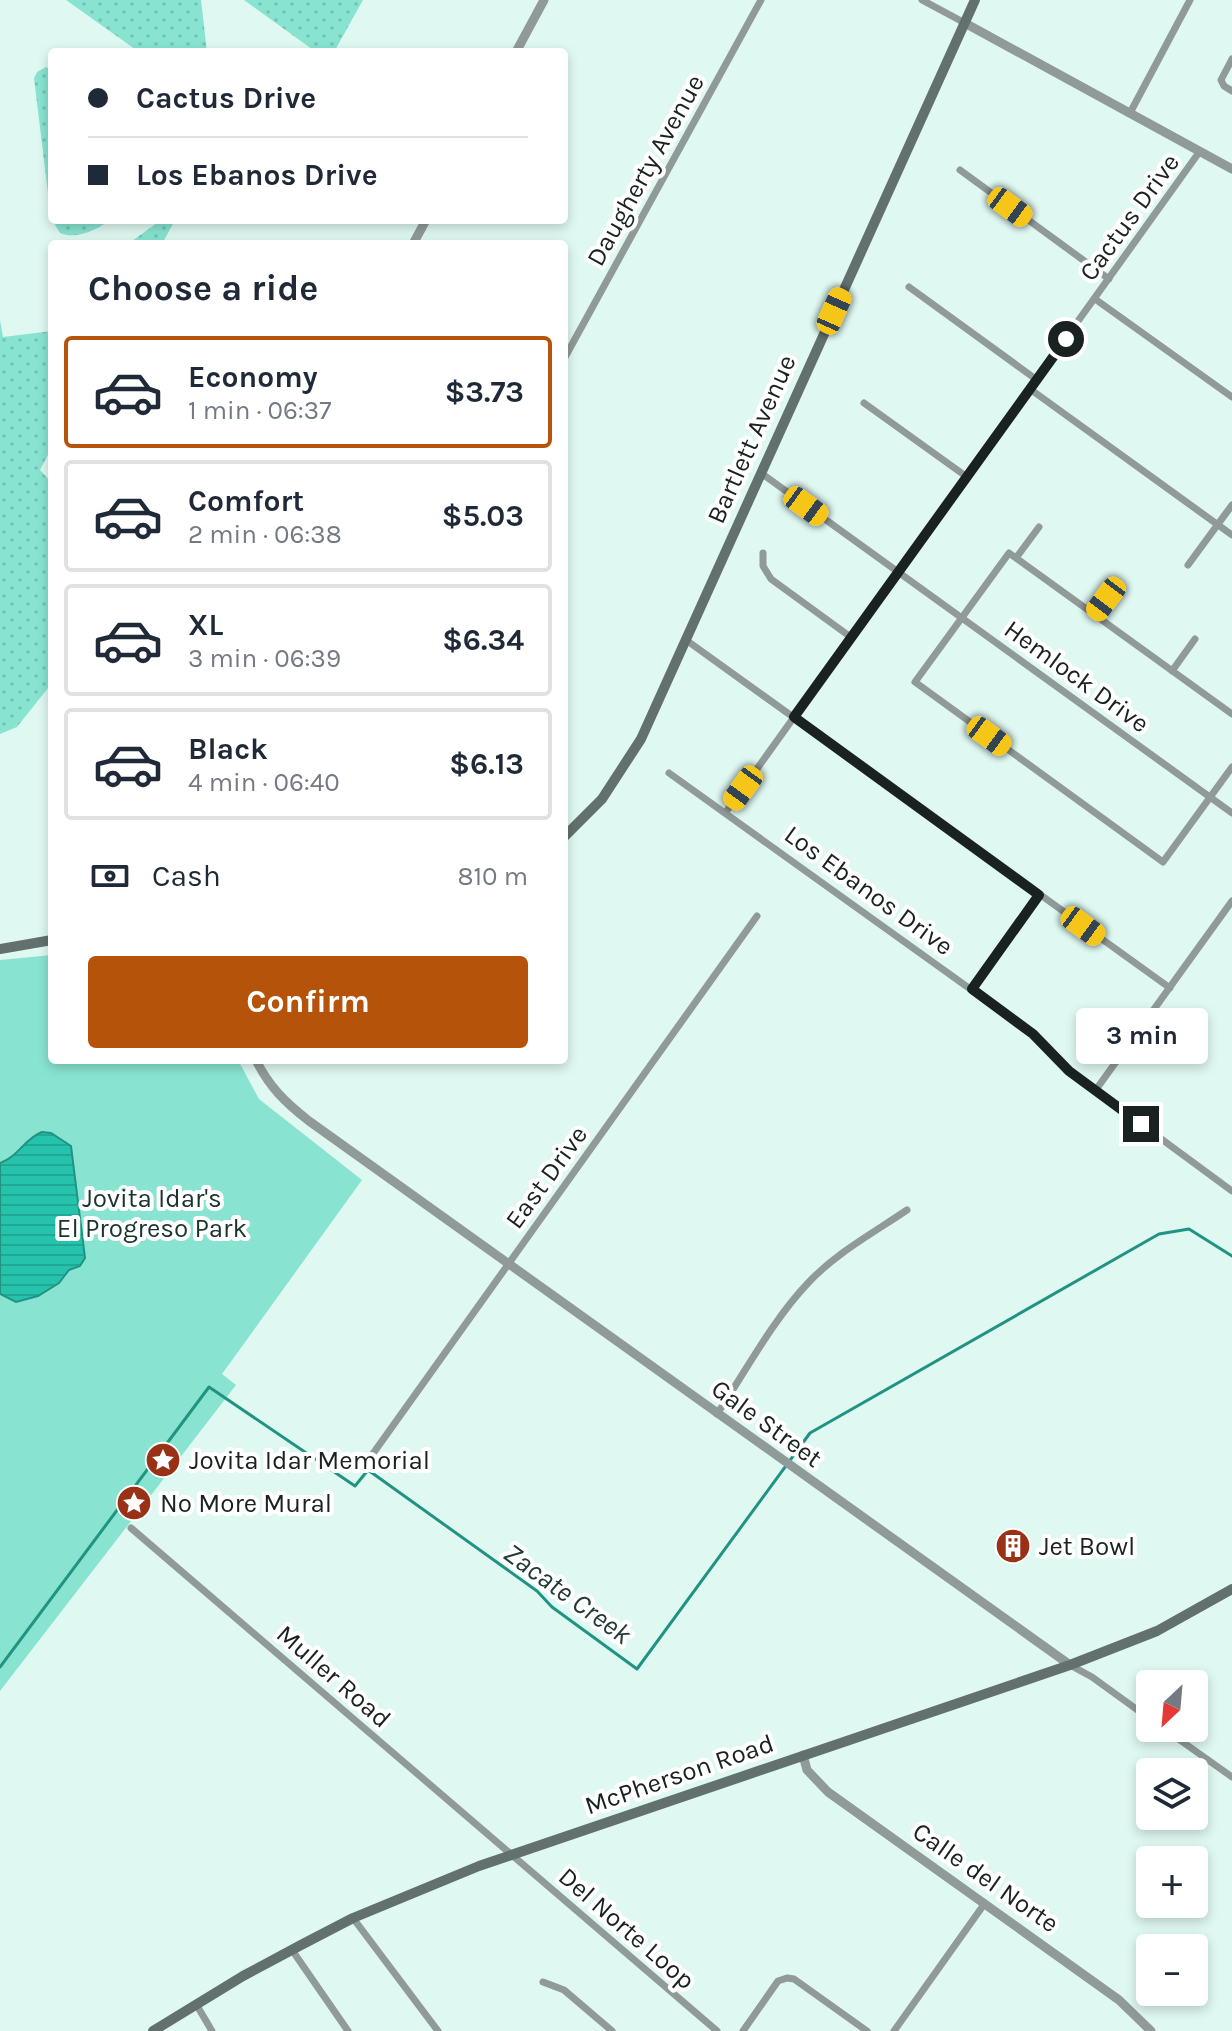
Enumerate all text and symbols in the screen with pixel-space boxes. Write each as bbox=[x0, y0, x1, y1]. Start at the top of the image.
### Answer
street label: Daugherty Avenue bbox=[580, 69, 711, 271]
text: Cactus Drive bbox=[136, 80, 316, 116]
street label: Cactus Drive bbox=[1073, 148, 1186, 287]
text: Los Ebanos Drive bbox=[136, 157, 378, 193]
car bbox=[984, 183, 1036, 231]
text: Choose a ride bbox=[88, 267, 318, 309]
car bbox=[813, 284, 855, 338]
route start bbox=[1048, 321, 1084, 357]
street label: Bartlett Avenue bbox=[700, 350, 803, 528]
icon: car bbox=[92, 356, 164, 428]
text: Economy bbox=[188, 359, 318, 395]
text: $3.73 bbox=[445, 374, 524, 410]
text: 1 min · 06:37 bbox=[188, 395, 331, 426]
icon: car bbox=[92, 480, 164, 552]
car bbox=[780, 482, 832, 530]
text: Comfort bbox=[188, 483, 304, 519]
text: $5.03 bbox=[442, 498, 524, 534]
text: 2 min · 06:38 bbox=[188, 519, 342, 550]
car bbox=[1082, 573, 1130, 625]
icon: car bbox=[92, 604, 164, 676]
text: XL bbox=[188, 607, 223, 643]
street label: Hemlock Drive bbox=[998, 613, 1155, 739]
text: $6.34 bbox=[442, 622, 524, 658]
text: 3 min · 06:39 bbox=[188, 643, 341, 674]
car bbox=[963, 712, 1015, 760]
icon: car bbox=[92, 728, 164, 800]
text: Black bbox=[188, 731, 268, 767]
text: $6.13 bbox=[449, 746, 524, 782]
car bbox=[719, 762, 767, 814]
text: 4 min · 06:40 bbox=[188, 767, 340, 798]
street label: Los Ebanos Drive bbox=[778, 819, 959, 962]
icon: cash bbox=[88, 854, 132, 898]
text: Cash bbox=[152, 858, 221, 894]
text: 810 m bbox=[458, 861, 528, 892]
car bbox=[1057, 902, 1109, 950]
button: Confirm bbox=[88, 956, 528, 1048]
callout: 3 min bbox=[1075, 1008, 1207, 1064]
text: 3 min bbox=[1106, 1020, 1178, 1051]
route end bbox=[1123, 1106, 1159, 1142]
street label: East Drive bbox=[499, 1120, 594, 1235]
park label: Jovita Idar's El Progreso Park bbox=[57, 1183, 247, 1244]
street label: Gale Street bbox=[705, 1373, 828, 1474]
place icon: Jovita Idar Memorial bbox=[144, 1441, 182, 1479]
place label: Jovita Idar Memorial bbox=[189, 1445, 430, 1476]
place icon: No More Mural bbox=[115, 1484, 153, 1522]
place label: No More Mural bbox=[160, 1488, 332, 1519]
building icon: Jet Bowl bbox=[994, 1527, 1032, 1565]
place label: Jet Bowl bbox=[1039, 1531, 1135, 1562]
water label: Zacate Creek bbox=[497, 1536, 639, 1651]
street label: Muller Road bbox=[270, 1618, 397, 1734]
north arrow bbox=[1136, 1670, 1208, 1742]
map controls bbox=[1136, 1670, 1208, 2006]
street label: McPherson Road bbox=[581, 1728, 778, 1821]
button: layers bbox=[1136, 1758, 1208, 1830]
street label: Calle del Norte bbox=[907, 1816, 1065, 1939]
button: + bbox=[1136, 1846, 1208, 1918]
street label: Del Norte Loop bbox=[552, 1861, 701, 1996]
button: − bbox=[1136, 1934, 1208, 2006]

